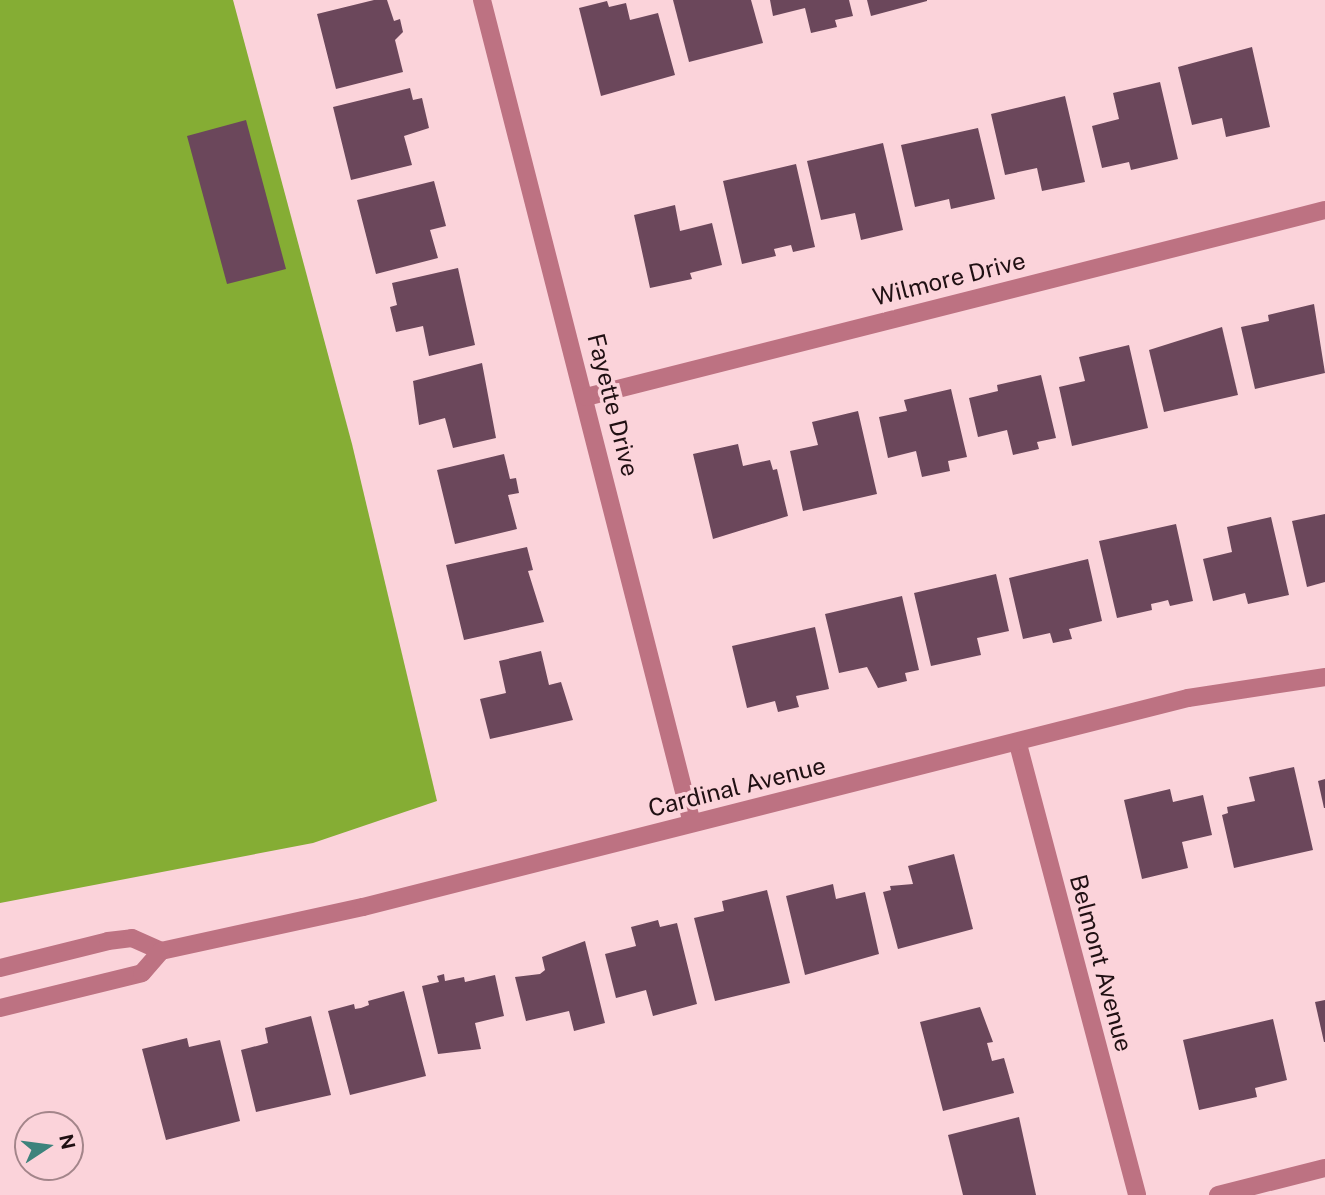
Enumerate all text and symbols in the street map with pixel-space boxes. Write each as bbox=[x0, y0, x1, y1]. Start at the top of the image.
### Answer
street label: Wilmore Drive bbox=[870, 246, 1028, 312]
street label: Fayette Drive bbox=[581, 330, 645, 480]
street label: Cardinal Avenue bbox=[645, 751, 829, 823]
street label: Belmont Avenue bbox=[1064, 871, 1138, 1055]
north arrow bbox=[14, 1111, 84, 1181]
text: N bbox=[55, 1132, 80, 1151]

